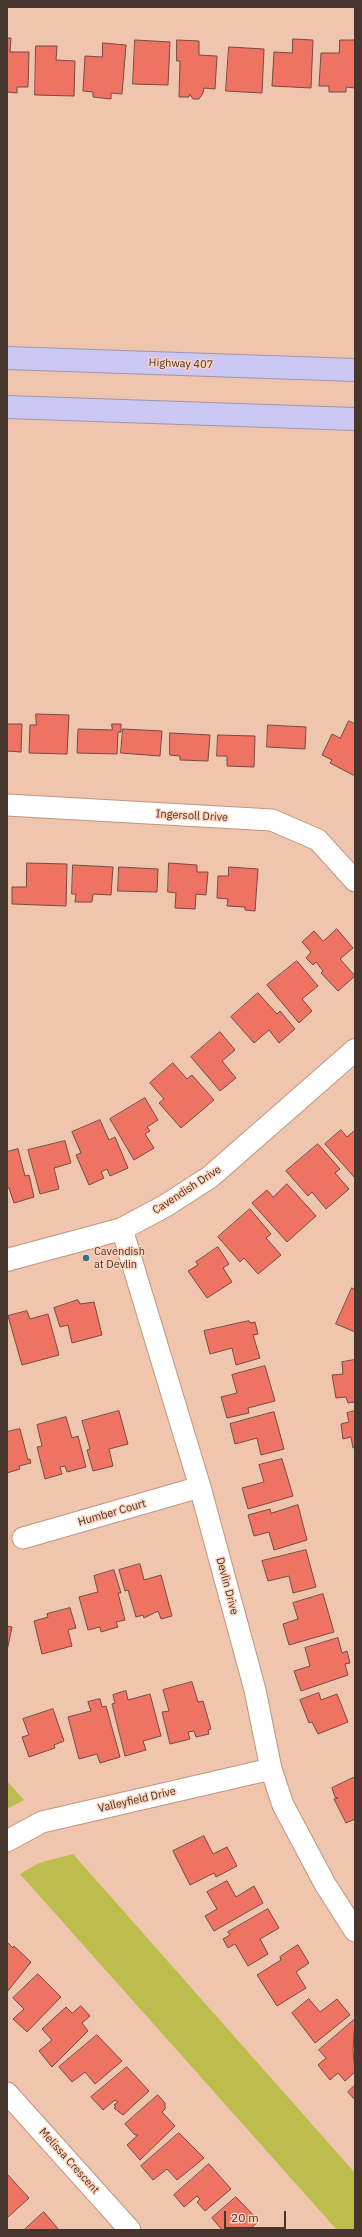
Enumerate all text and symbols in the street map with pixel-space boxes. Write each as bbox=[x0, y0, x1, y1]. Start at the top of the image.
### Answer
street label: Highway 407 bbox=[148, 356, 214, 372]
street label: Ingersoll Drive bbox=[156, 808, 228, 824]
street label: Cavendish Drive bbox=[150, 1163, 224, 1217]
place label: Cavendish at Devlin bbox=[94, 1245, 145, 1271]
marker: Cavendish at Devlin bbox=[81, 1253, 91, 1263]
street label: Humber Court bbox=[77, 1497, 147, 1529]
street label: Devlin Drive bbox=[213, 1556, 241, 1616]
street label: Valleyfield Drive bbox=[97, 1785, 177, 1815]
street label: Melissa Crescent bbox=[36, 2125, 102, 2197]
scale bar bbox=[226, 2203, 288, 2229]
text: 20 m bbox=[231, 2210, 259, 2225]

